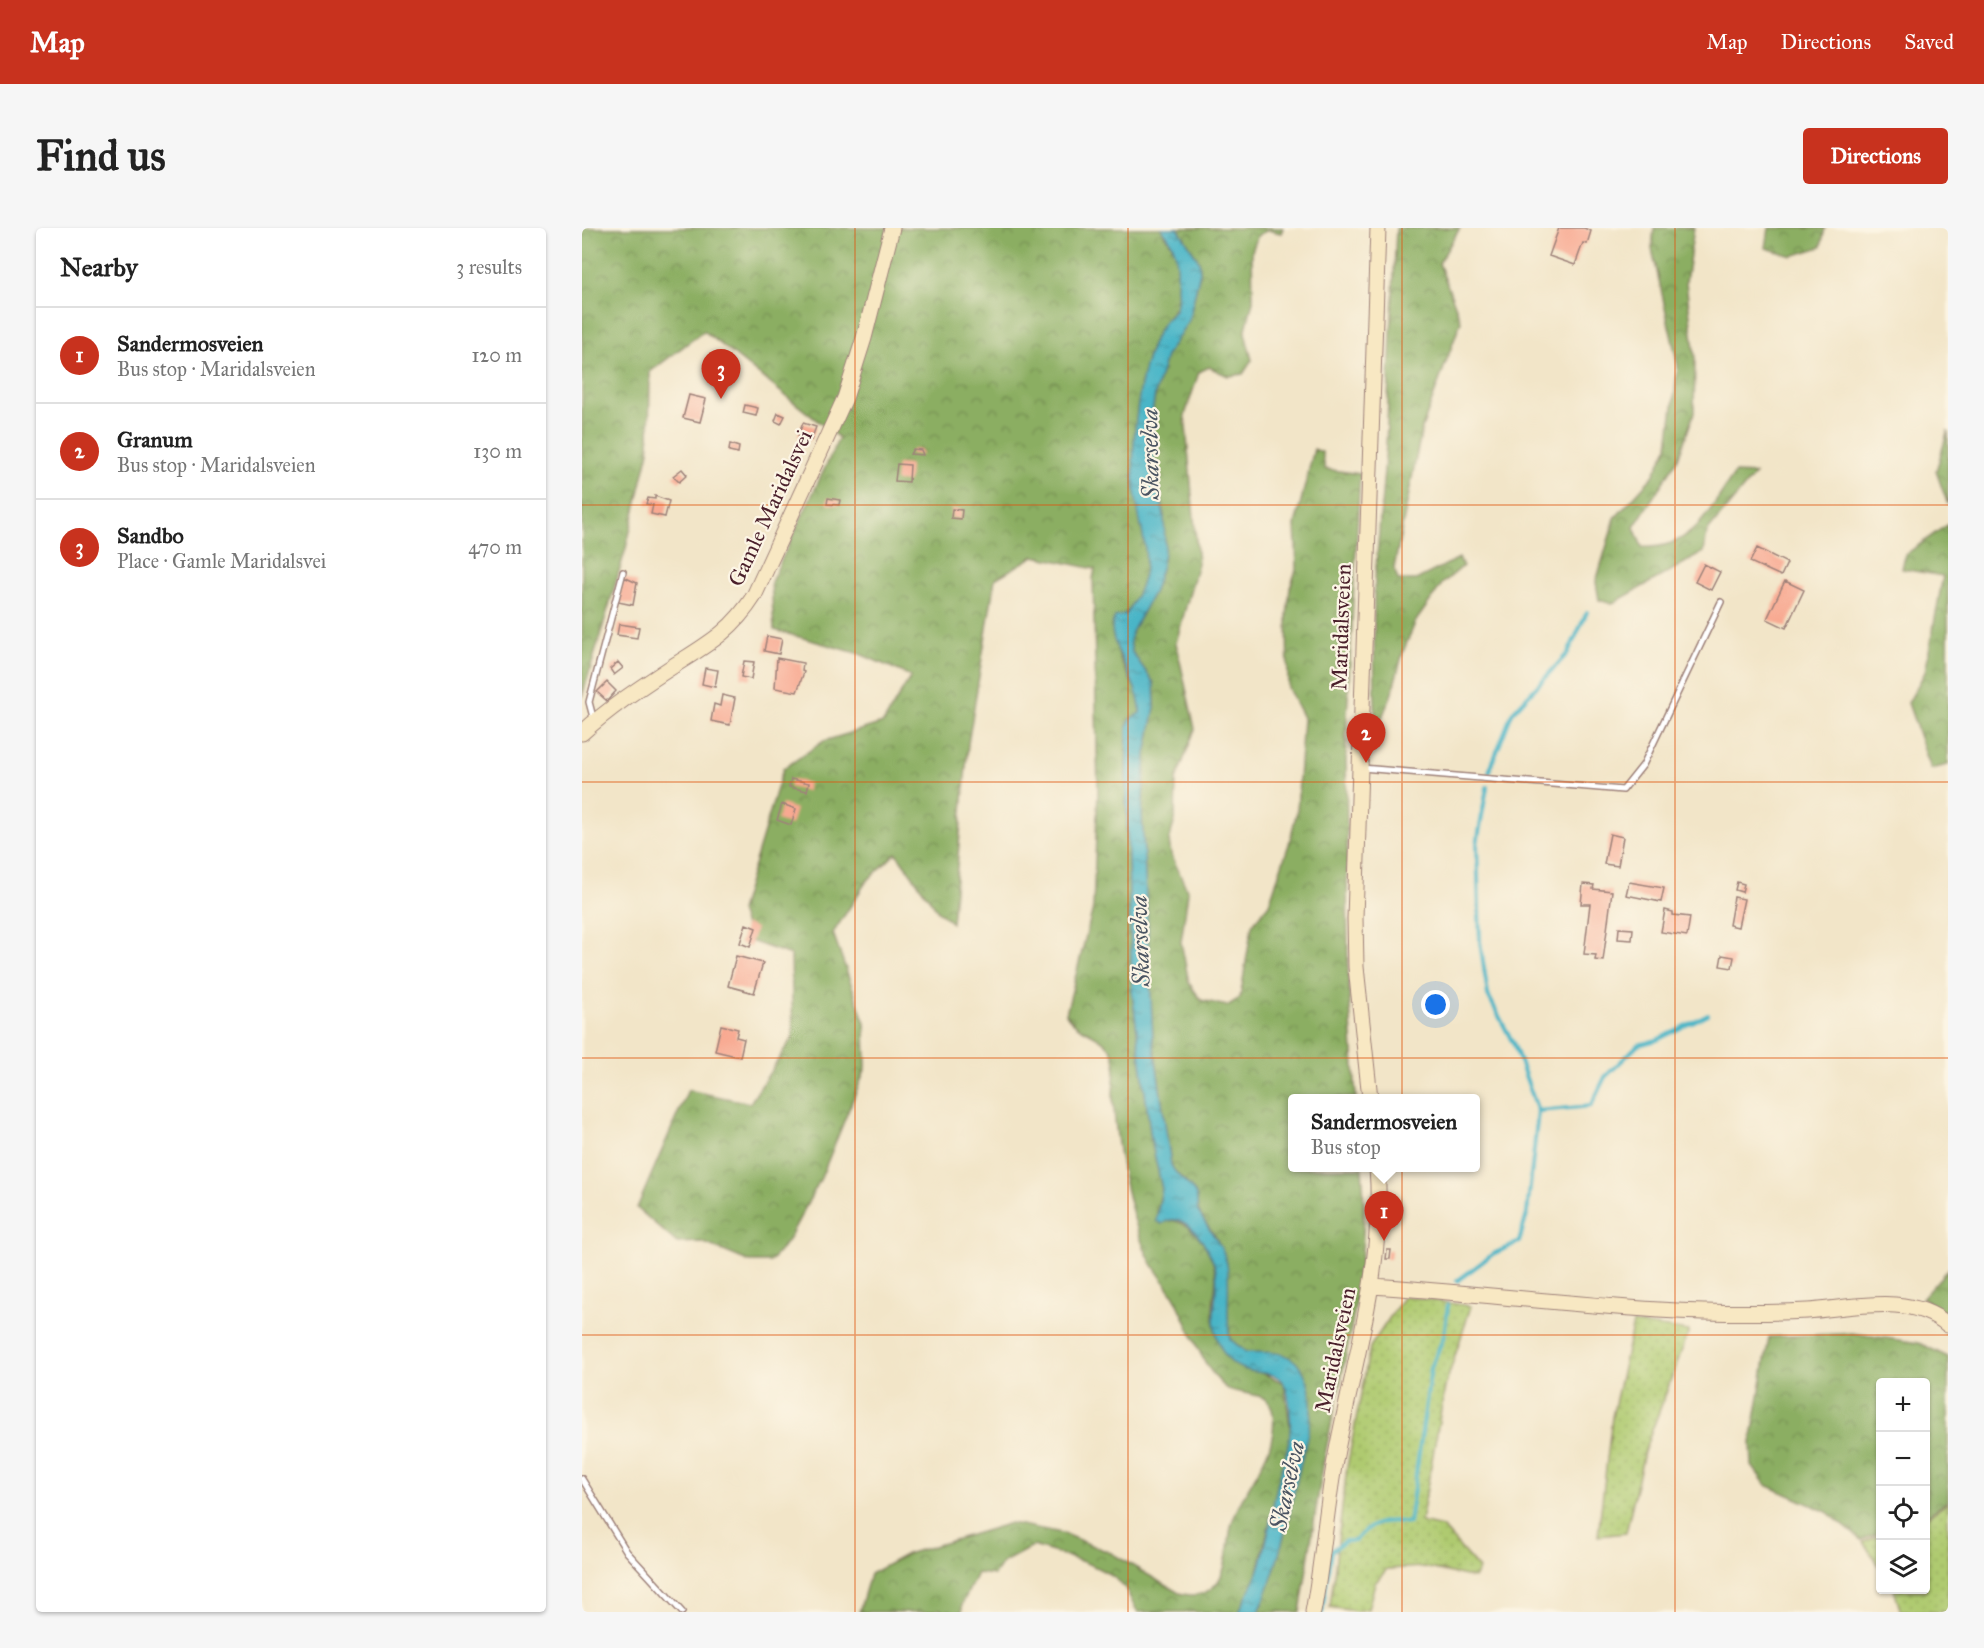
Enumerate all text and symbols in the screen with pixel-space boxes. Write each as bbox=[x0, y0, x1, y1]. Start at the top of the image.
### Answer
text: Map bbox=[30, 25, 85, 60]
text: Map bbox=[1707, 29, 1748, 55]
text: Directions bbox=[1781, 29, 1871, 55]
text: Saved bbox=[1904, 29, 1954, 55]
button: Directions bbox=[1803, 128, 1948, 184]
text: Find us bbox=[36, 130, 166, 182]
text: Nearby bbox=[60, 251, 138, 283]
text: 3 results bbox=[456, 255, 522, 279]
text: Sandermosveien bbox=[117, 330, 263, 357]
text: 1 bbox=[76, 343, 83, 367]
text: 120 m bbox=[471, 343, 522, 367]
pin: 3 bbox=[702, 350, 740, 399]
text: Bus stop · Maridalsveien bbox=[117, 357, 316, 381]
water label: Skarselva bbox=[1134, 408, 1166, 501]
street label: Gamle Maridalsvei bbox=[722, 425, 818, 591]
text: Granum bbox=[117, 426, 193, 453]
text: 2 bbox=[75, 439, 84, 463]
text: 130 m bbox=[473, 439, 522, 463]
text: Bus stop · Maridalsveien bbox=[117, 453, 316, 477]
text: Sandbo bbox=[117, 522, 184, 549]
text: 3 bbox=[76, 535, 84, 559]
text: 470 m bbox=[468, 535, 522, 559]
text: Place · Gamle Maridalsvei bbox=[117, 549, 326, 573]
street label: Maridalsveien bbox=[1325, 563, 1357, 691]
pin: 2 bbox=[1346, 714, 1386, 763]
water label: Skarselva bbox=[1123, 895, 1157, 988]
your location bbox=[1421, 990, 1450, 1019]
popup bbox=[1288, 1094, 1480, 1172]
text: Sandermosveien bbox=[1311, 1108, 1457, 1135]
text: Bus stop bbox=[1311, 1135, 1381, 1159]
pin: 1 bbox=[1364, 1192, 1404, 1241]
street label: Maridalsveien bbox=[1309, 1285, 1361, 1415]
map controls bbox=[1876, 1378, 1930, 1594]
button: + bbox=[1876, 1378, 1930, 1432]
button: − bbox=[1876, 1432, 1930, 1486]
water label: Skarselva bbox=[1263, 1438, 1311, 1535]
button: locate bbox=[1876, 1486, 1930, 1540]
button: layers bbox=[1876, 1540, 1930, 1594]

